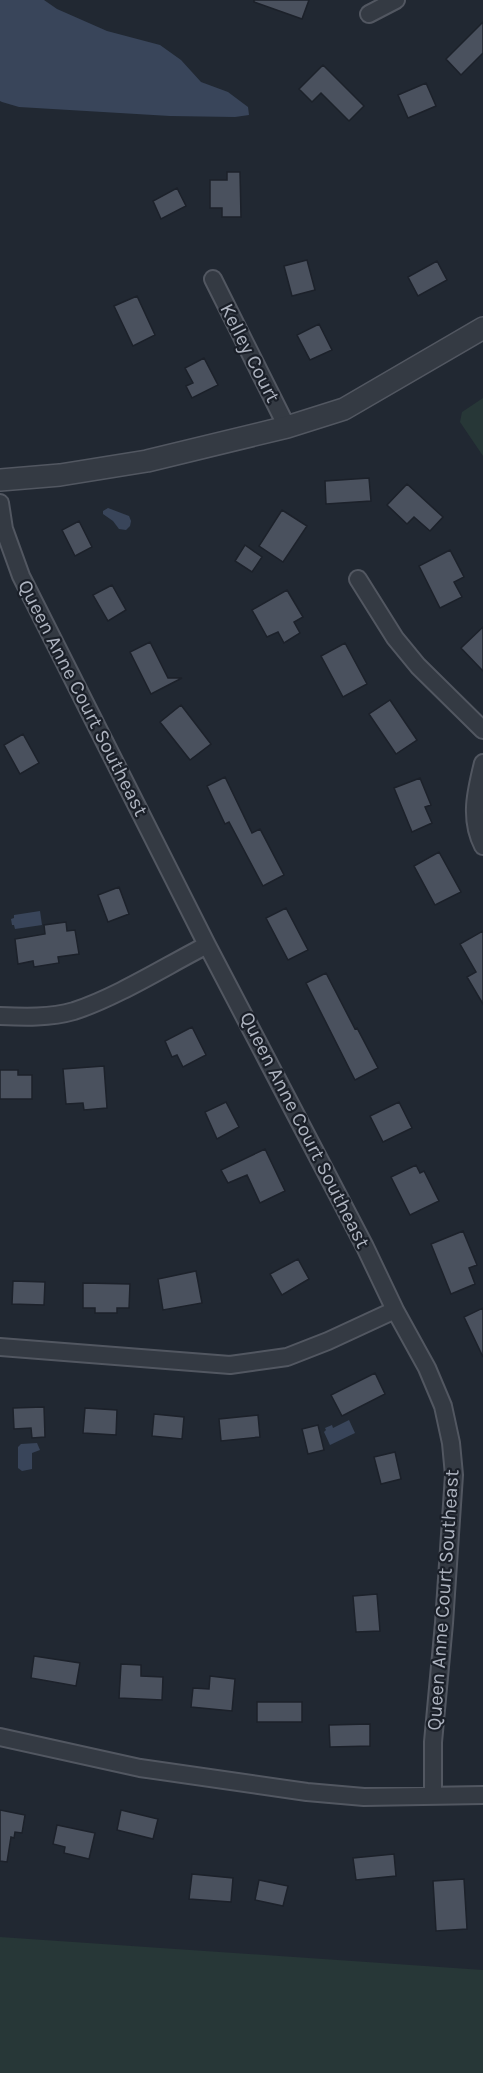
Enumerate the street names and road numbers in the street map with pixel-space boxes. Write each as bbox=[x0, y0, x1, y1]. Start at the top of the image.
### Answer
street label: Kelley Court bbox=[215, 300, 285, 407]
street label: Queen Anne Court Southeast bbox=[13, 576, 153, 820]
street label: Queen Anne Court Southeast bbox=[235, 1008, 375, 1252]
street label: Queen Anne Court Southeast bbox=[422, 1468, 464, 1731]

